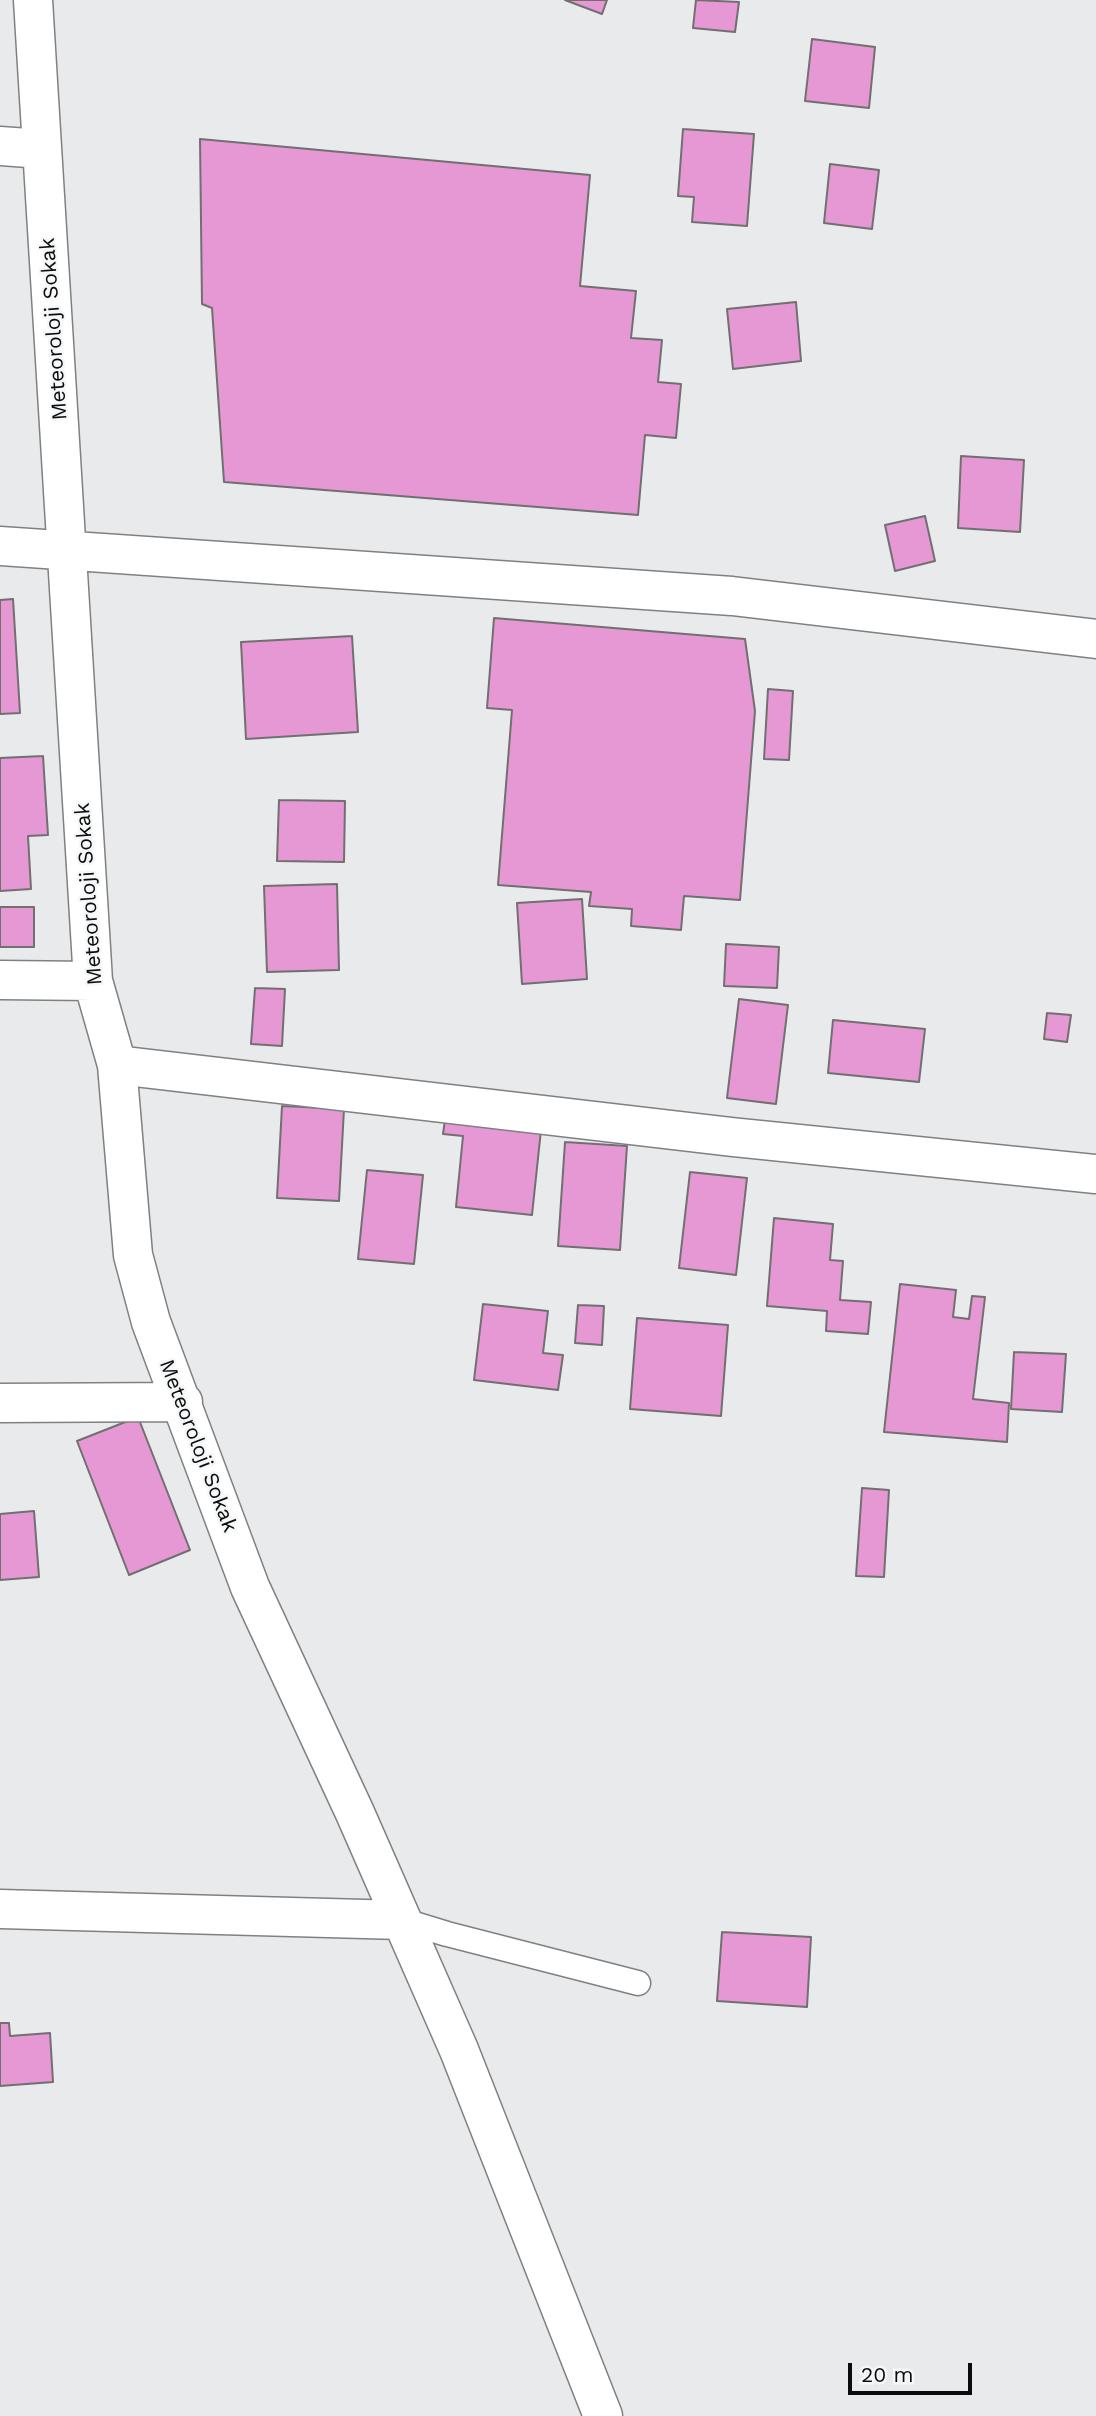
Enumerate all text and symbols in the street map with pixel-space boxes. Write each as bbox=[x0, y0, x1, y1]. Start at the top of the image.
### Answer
street label: Meteoroloji Sokak bbox=[35, 237, 73, 421]
street label: Meteoroloji Sokak bbox=[70, 802, 108, 986]
street label: Meteoroloji Sokak bbox=[153, 1356, 243, 1536]
scale bar bbox=[851, 2350, 975, 2394]
text: 20 m bbox=[861, 2362, 913, 2387]

